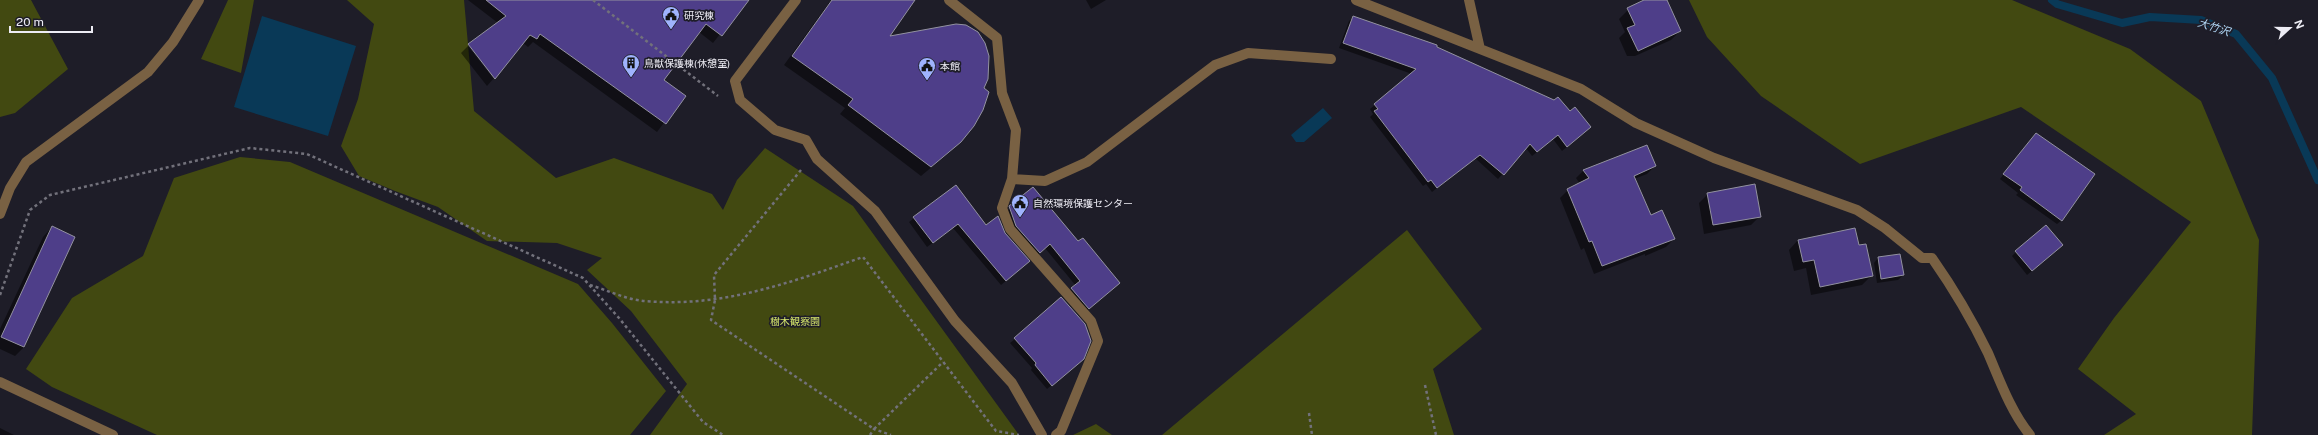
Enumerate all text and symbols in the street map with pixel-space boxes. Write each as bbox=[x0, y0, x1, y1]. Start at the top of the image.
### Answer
public building icon: 研究棟 bbox=[661, 5, 681, 30]
scale bar bbox=[10, 8, 92, 34]
north arrow bbox=[2270, 8, 2310, 48]
place label: 研究棟 bbox=[684, 9, 714, 21]
text: 20 m bbox=[16, 15, 44, 29]
water label: 大竹沢 bbox=[2196, 16, 2233, 38]
text: N bbox=[2292, 18, 2306, 31]
building icon: 鳥獣保護棟(休憩室) bbox=[621, 53, 641, 78]
public building icon: 本館 bbox=[917, 56, 937, 81]
place label: 鳥獣保護棟(休憩室) bbox=[644, 57, 730, 69]
place label: 本館 bbox=[940, 60, 960, 72]
public building icon: 自然環境保護センター bbox=[1010, 193, 1030, 218]
place label: 自然環境保護センター bbox=[1033, 197, 1133, 209]
park label: 樹木観察園 bbox=[770, 315, 820, 327]

